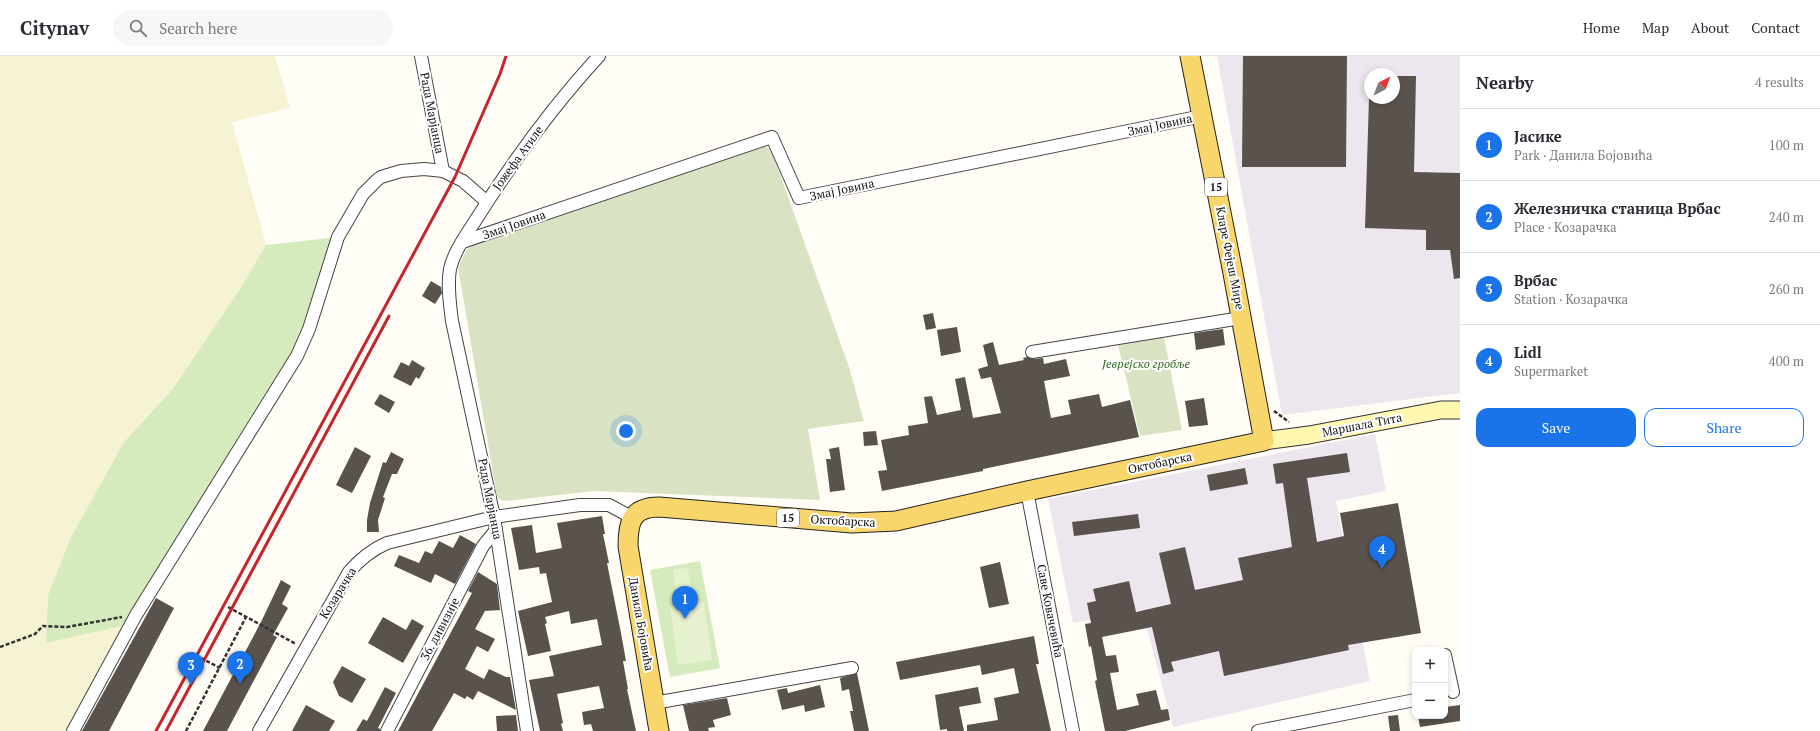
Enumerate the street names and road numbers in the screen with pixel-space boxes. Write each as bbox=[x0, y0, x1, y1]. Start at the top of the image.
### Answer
street label: Рада Марјанца bbox=[417, 71, 448, 155]
street label: Змај Јовина bbox=[1126, 110, 1194, 139]
street label: Јожефа Атиле bbox=[489, 123, 546, 193]
street label: Змај Јовина bbox=[808, 175, 876, 204]
road number: 15 bbox=[1205, 178, 1227, 196]
street label: Кларе Фејеш Мире bbox=[1213, 205, 1248, 311]
street label: Змај Јовина bbox=[480, 207, 547, 242]
street label: Маршала Тита bbox=[1321, 409, 1403, 440]
street label: Октобарска bbox=[1126, 448, 1193, 477]
street label: Рада Марјанца bbox=[475, 457, 506, 541]
road number: 15 bbox=[777, 509, 799, 527]
street label: Октобарска bbox=[810, 511, 876, 530]
street label: Саве Ковачевића bbox=[1034, 563, 1067, 659]
street label: Козарачка bbox=[316, 564, 359, 621]
street label: Данила Бојовића bbox=[626, 576, 657, 672]
street label: 36. дивизије bbox=[417, 595, 462, 663]

